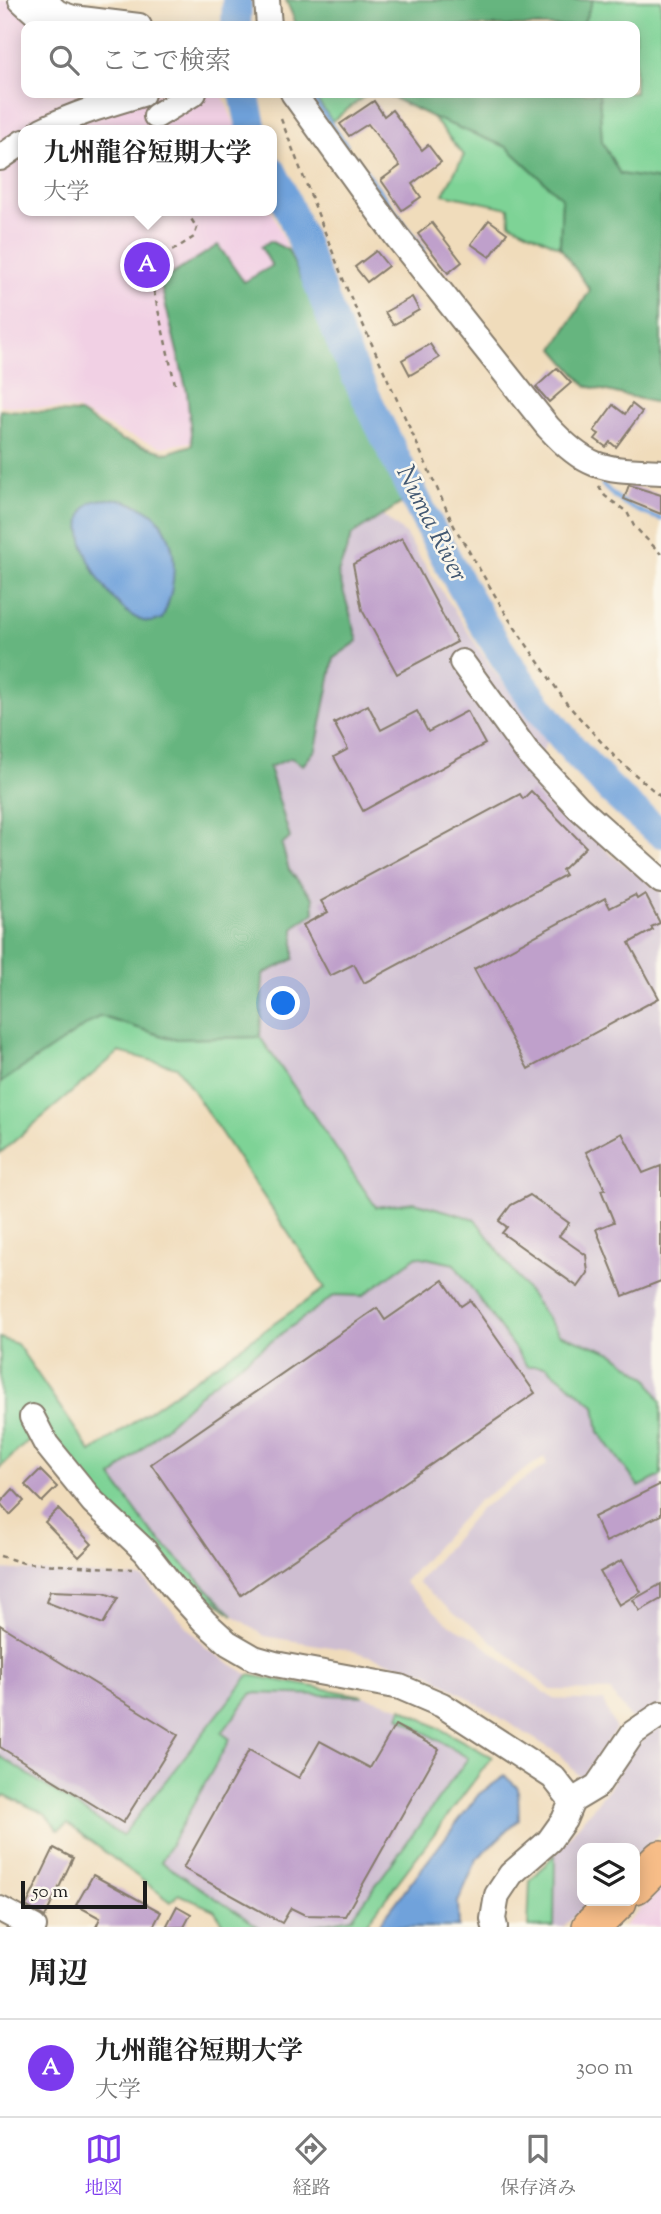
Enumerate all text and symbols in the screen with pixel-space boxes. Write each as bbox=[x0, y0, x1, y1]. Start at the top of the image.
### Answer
search box bbox=[21, 21, 640, 98]
icon: search bbox=[45, 41, 83, 79]
text: ここで検索 bbox=[101, 44, 231, 81]
popup bbox=[18, 125, 277, 216]
text: 九州龍谷短期大学 bbox=[43, 136, 252, 173]
text: 大学 bbox=[43, 177, 89, 210]
pin: A bbox=[124, 239, 170, 291]
water label: Numa River bbox=[386, 459, 476, 589]
your location bbox=[266, 986, 300, 1020]
map controls bbox=[577, 1843, 640, 1906]
button: layers bbox=[577, 1843, 640, 1906]
scale bar bbox=[21, 1878, 147, 1910]
text: 50 m bbox=[32, 1879, 68, 1906]
text: 周辺 bbox=[28, 1954, 88, 1997]
text: 九州龍谷短期大学 bbox=[95, 2034, 303, 2071]
text: A bbox=[42, 2052, 60, 2085]
text: 300 m bbox=[576, 2052, 633, 2085]
text: 大学 bbox=[95, 2075, 141, 2108]
tab: 地図 bbox=[85, 2130, 123, 2203]
tab: 経路 bbox=[292, 2130, 330, 2203]
tab: 保存済み bbox=[500, 2130, 576, 2203]

